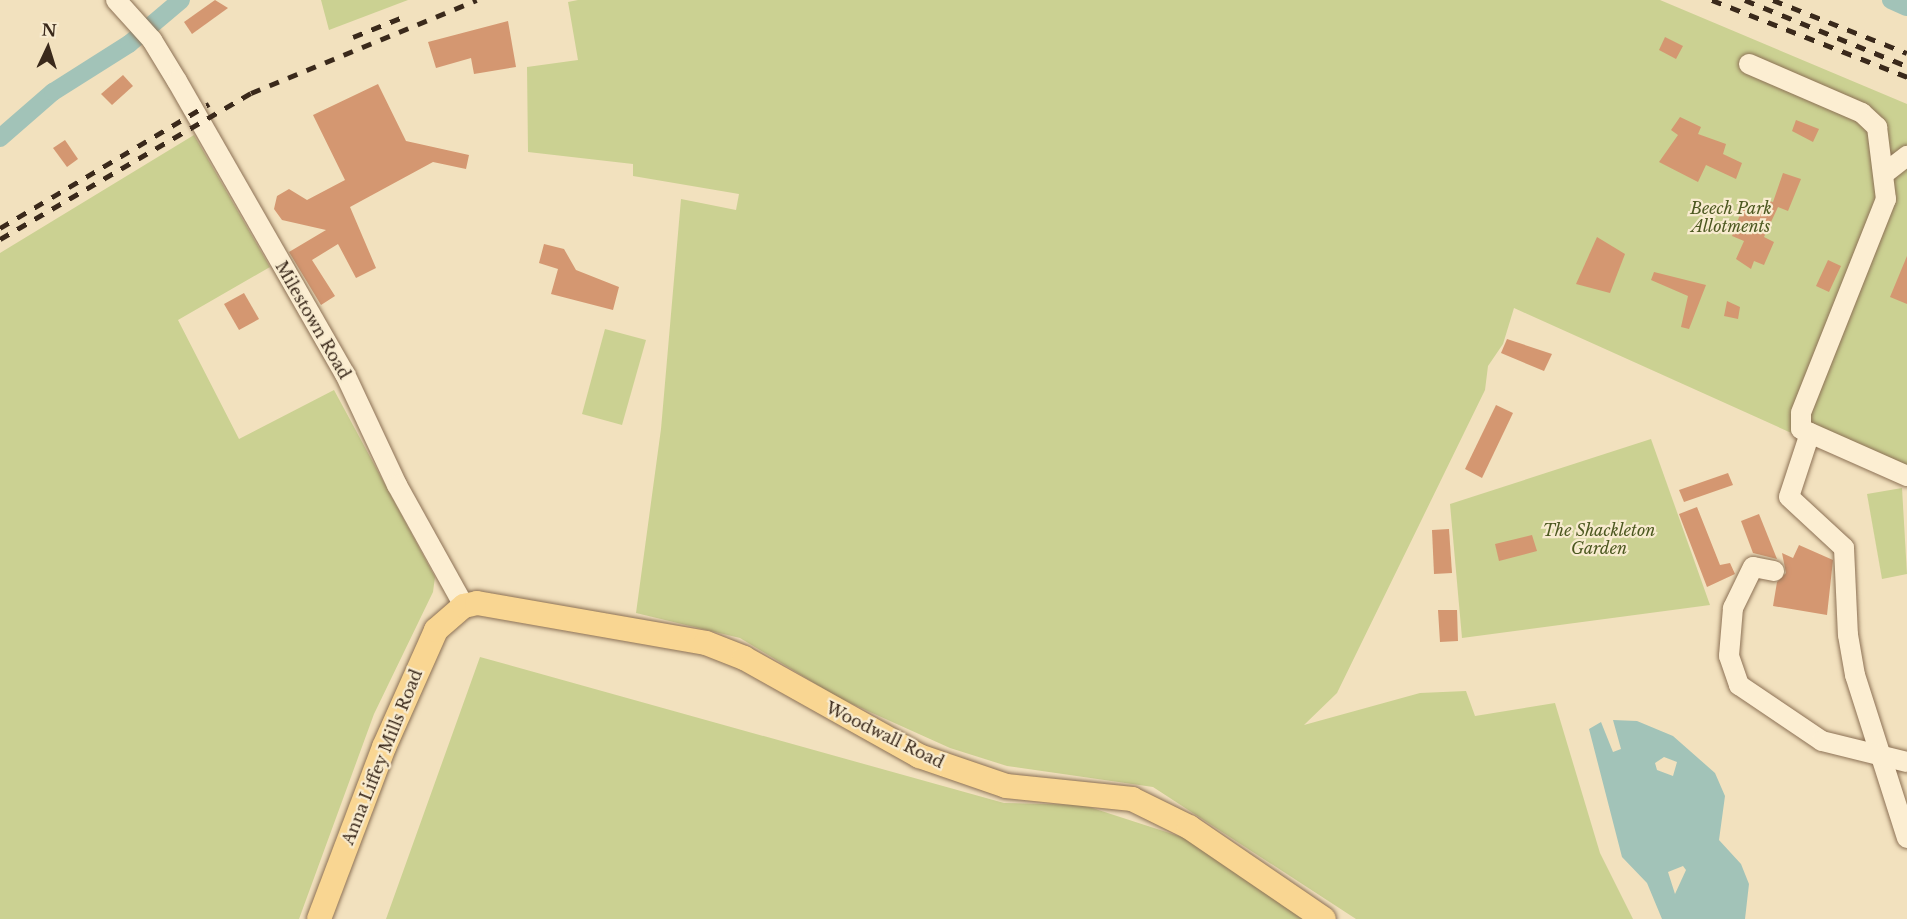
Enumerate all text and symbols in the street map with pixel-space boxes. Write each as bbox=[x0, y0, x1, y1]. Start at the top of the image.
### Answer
north arrow bbox=[18, 18, 78, 78]
text: N bbox=[41, 20, 57, 41]
park label: Beech Park Allotments bbox=[1690, 198, 1772, 236]
street label: Milestown Road bbox=[272, 258, 354, 382]
park label: The Shackleton Garden bbox=[1543, 520, 1655, 558]
street label: Anna Liffey Mills Road bbox=[338, 666, 426, 848]
street label: Woodwall Road bbox=[823, 698, 947, 772]

